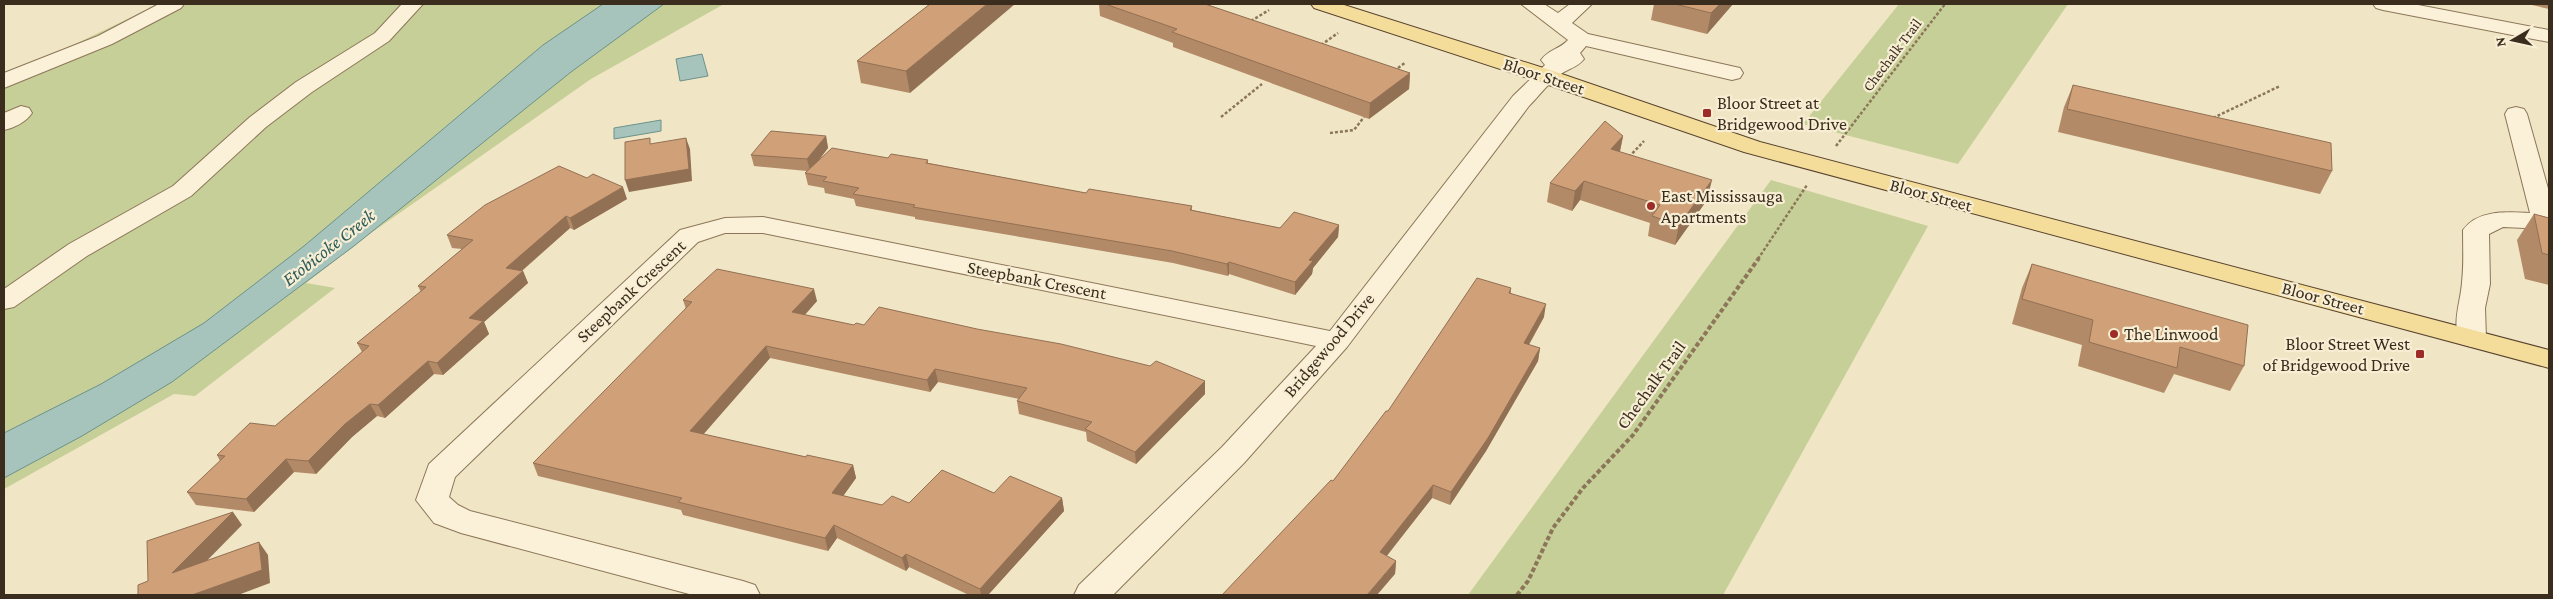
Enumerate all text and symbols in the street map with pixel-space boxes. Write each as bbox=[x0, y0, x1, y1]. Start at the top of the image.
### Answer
north arrow bbox=[2488, 15, 2538, 65]
street label: Chechalk Trail bbox=[1860, 16, 1924, 94]
text: N bbox=[2491, 36, 2509, 48]
street label: Bloor Street bbox=[1501, 53, 1588, 99]
place label: Bloor Street at Bridgewood Drive bbox=[1717, 93, 1847, 134]
marker: Bloor Street at Bridgewood Drive bbox=[1701, 107, 1713, 119]
street label: Bloor Street bbox=[1888, 174, 1975, 216]
place label: East Mississauga Apartments bbox=[1661, 186, 1783, 227]
marker: East Mississauga Apartments bbox=[1645, 200, 1657, 212]
water label: Etobicoke Creek bbox=[278, 204, 379, 290]
street label: Steepbank Crescent bbox=[573, 235, 690, 346]
street label: Steepbank Crescent bbox=[966, 257, 1109, 303]
street label: Bloor Street bbox=[2280, 277, 2367, 319]
street label: Bridgewood Drive bbox=[1280, 289, 1378, 401]
place label: The Linwood bbox=[2124, 324, 2219, 344]
marker: The Linwood bbox=[2108, 328, 2120, 340]
place label: Bloor Street West of Bridgewood Drive bbox=[2263, 334, 2411, 375]
street label: Chechalk Trail bbox=[1612, 337, 1690, 433]
marker: Bloor Street West of Bridgewood Drive bbox=[2414, 348, 2426, 360]

